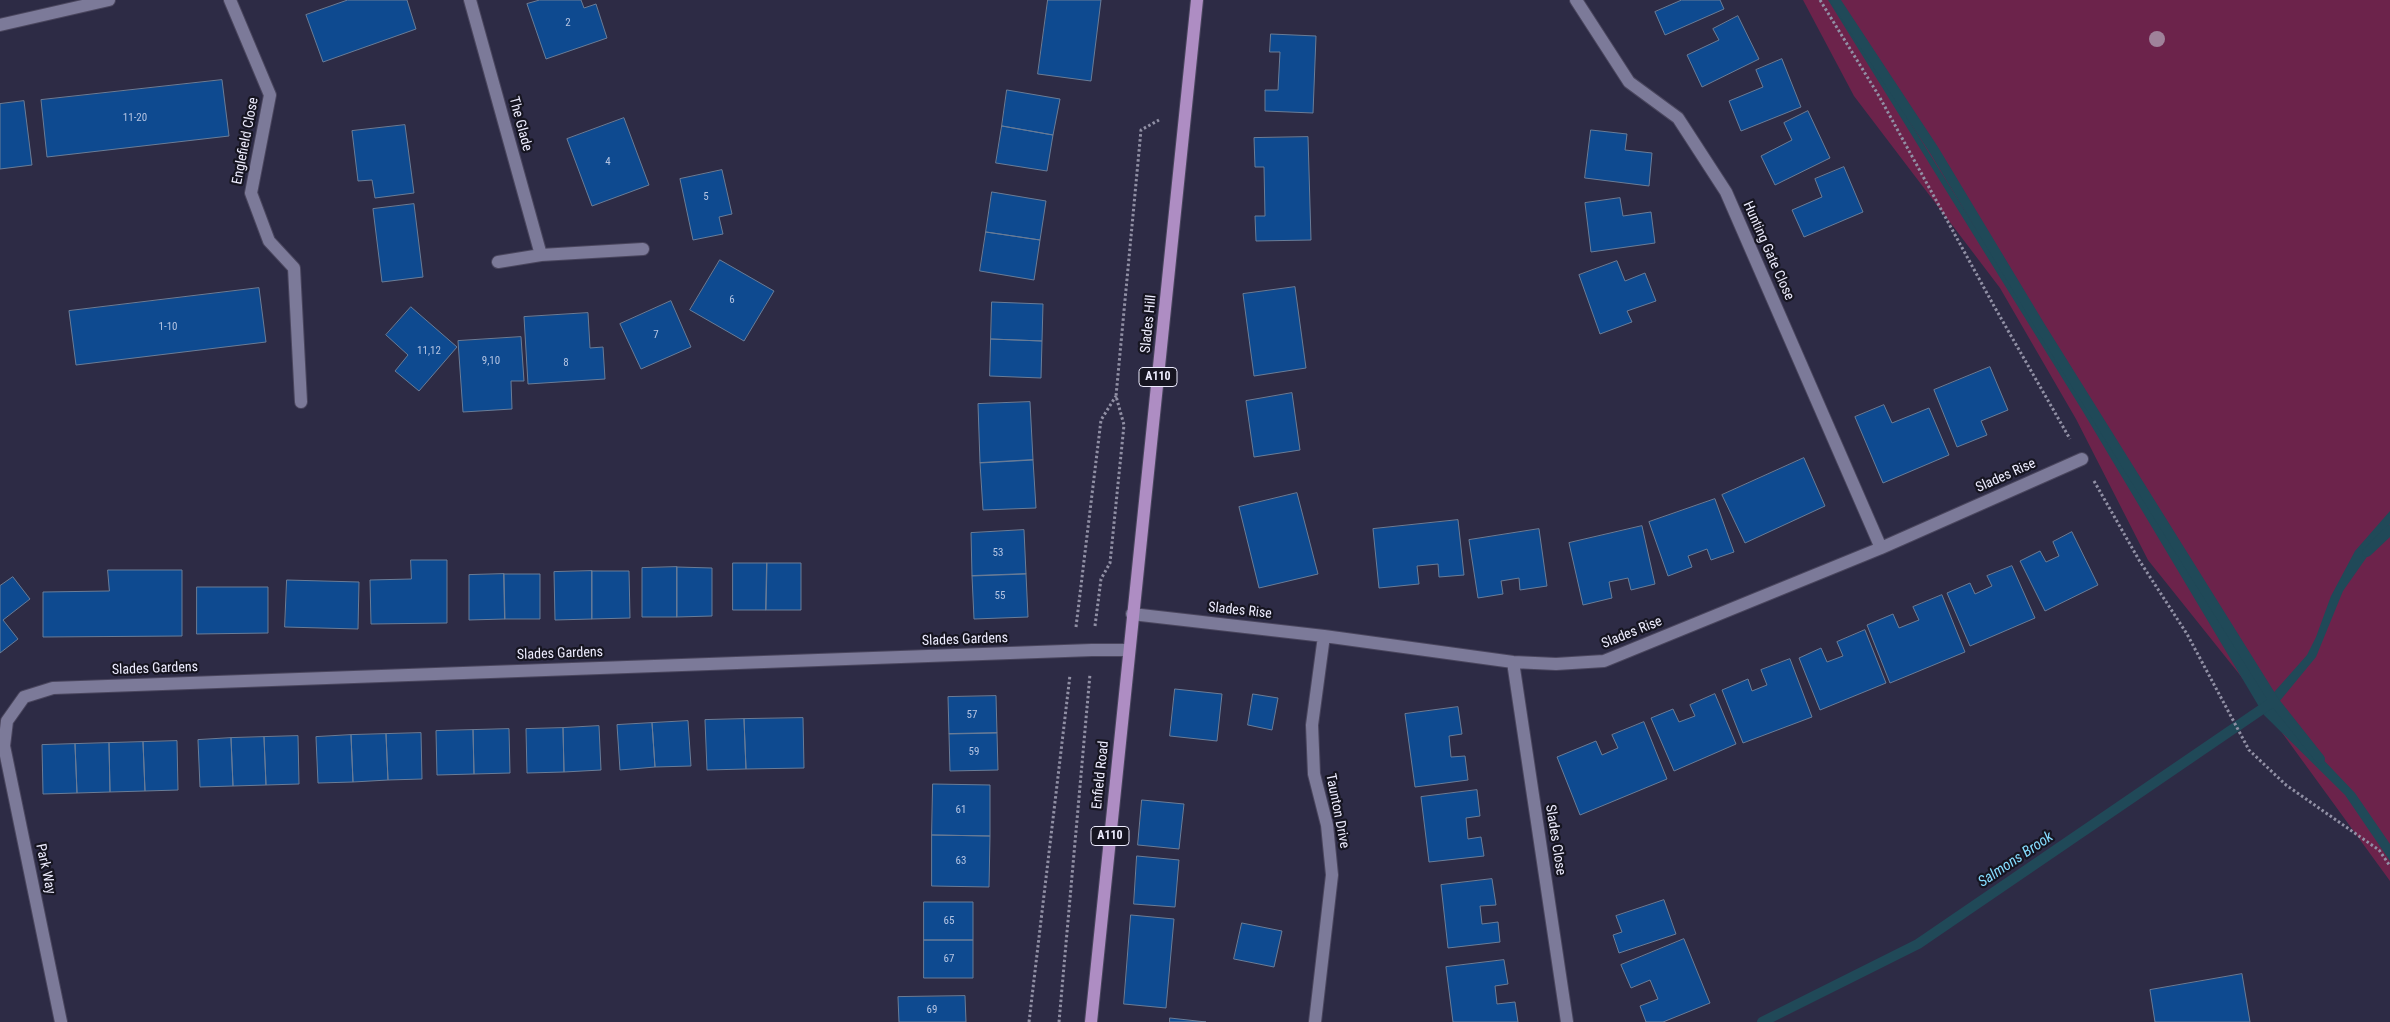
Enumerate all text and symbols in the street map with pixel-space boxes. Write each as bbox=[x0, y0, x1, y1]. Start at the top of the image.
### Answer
house number: 2 bbox=[565, 16, 571, 30]
street label: The Glade bbox=[505, 95, 535, 153]
street label: Englefield Close bbox=[229, 96, 263, 186]
house number: 11-20 bbox=[123, 111, 147, 125]
house number: 4 bbox=[605, 155, 611, 169]
house number: 5 bbox=[703, 190, 709, 204]
street label: Hunting Gate Close bbox=[1739, 199, 1797, 303]
house number: 6 bbox=[729, 293, 735, 307]
street label: Slades Hill bbox=[1138, 294, 1160, 354]
house number: 1-10 bbox=[158, 320, 178, 334]
house number: 7 bbox=[653, 328, 659, 342]
house number: 11,12 bbox=[417, 344, 441, 358]
house number: 9,10 bbox=[482, 354, 500, 368]
house number: 8 bbox=[563, 356, 569, 370]
road number: A110 bbox=[1139, 368, 1177, 387]
street label: Slades Rise bbox=[1973, 455, 2039, 497]
house number: 53 bbox=[993, 546, 1003, 560]
house number: 55 bbox=[995, 589, 1005, 603]
street label: Slades Rise bbox=[1207, 599, 1273, 623]
street label: Slades Rise bbox=[1599, 613, 1665, 653]
street label: Slades Gardens bbox=[922, 630, 1008, 650]
street label: Slades Gardens bbox=[517, 644, 603, 664]
street label: Slades Gardens bbox=[112, 659, 198, 679]
house number: 57 bbox=[967, 708, 977, 722]
street label: Enfield Road bbox=[1089, 740, 1113, 810]
house number: 59 bbox=[969, 745, 979, 759]
street label: Taunton Drive bbox=[1322, 772, 1352, 850]
house number: 61 bbox=[956, 803, 966, 817]
street label: Slades Close bbox=[1541, 803, 1569, 877]
road number: A110 bbox=[1091, 826, 1129, 846]
water label: Salmons Brook bbox=[1975, 828, 2057, 892]
street label: Park Way bbox=[31, 842, 59, 896]
house number: 63 bbox=[956, 854, 966, 868]
house number: 65 bbox=[944, 914, 954, 928]
house number: 67 bbox=[944, 952, 954, 966]
house number: 69 bbox=[927, 1003, 937, 1017]

